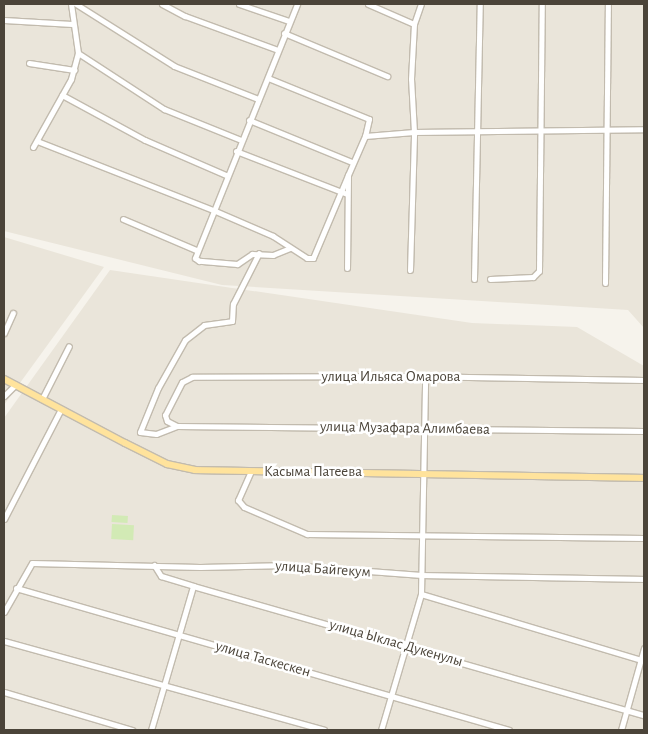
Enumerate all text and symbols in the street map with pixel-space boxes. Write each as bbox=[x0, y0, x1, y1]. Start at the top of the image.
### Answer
street label: улица Ильяса Омарова bbox=[322, 368, 460, 386]
street label: улица Музафара Алимбаева bbox=[320, 418, 490, 438]
street label: Касыма Патеева bbox=[264, 463, 362, 481]
street label: улица Байгекум bbox=[275, 557, 371, 581]
street label: улица Ыклас Дукенулы bbox=[327, 615, 465, 671]
street label: улица Таскескен bbox=[213, 637, 313, 681]

